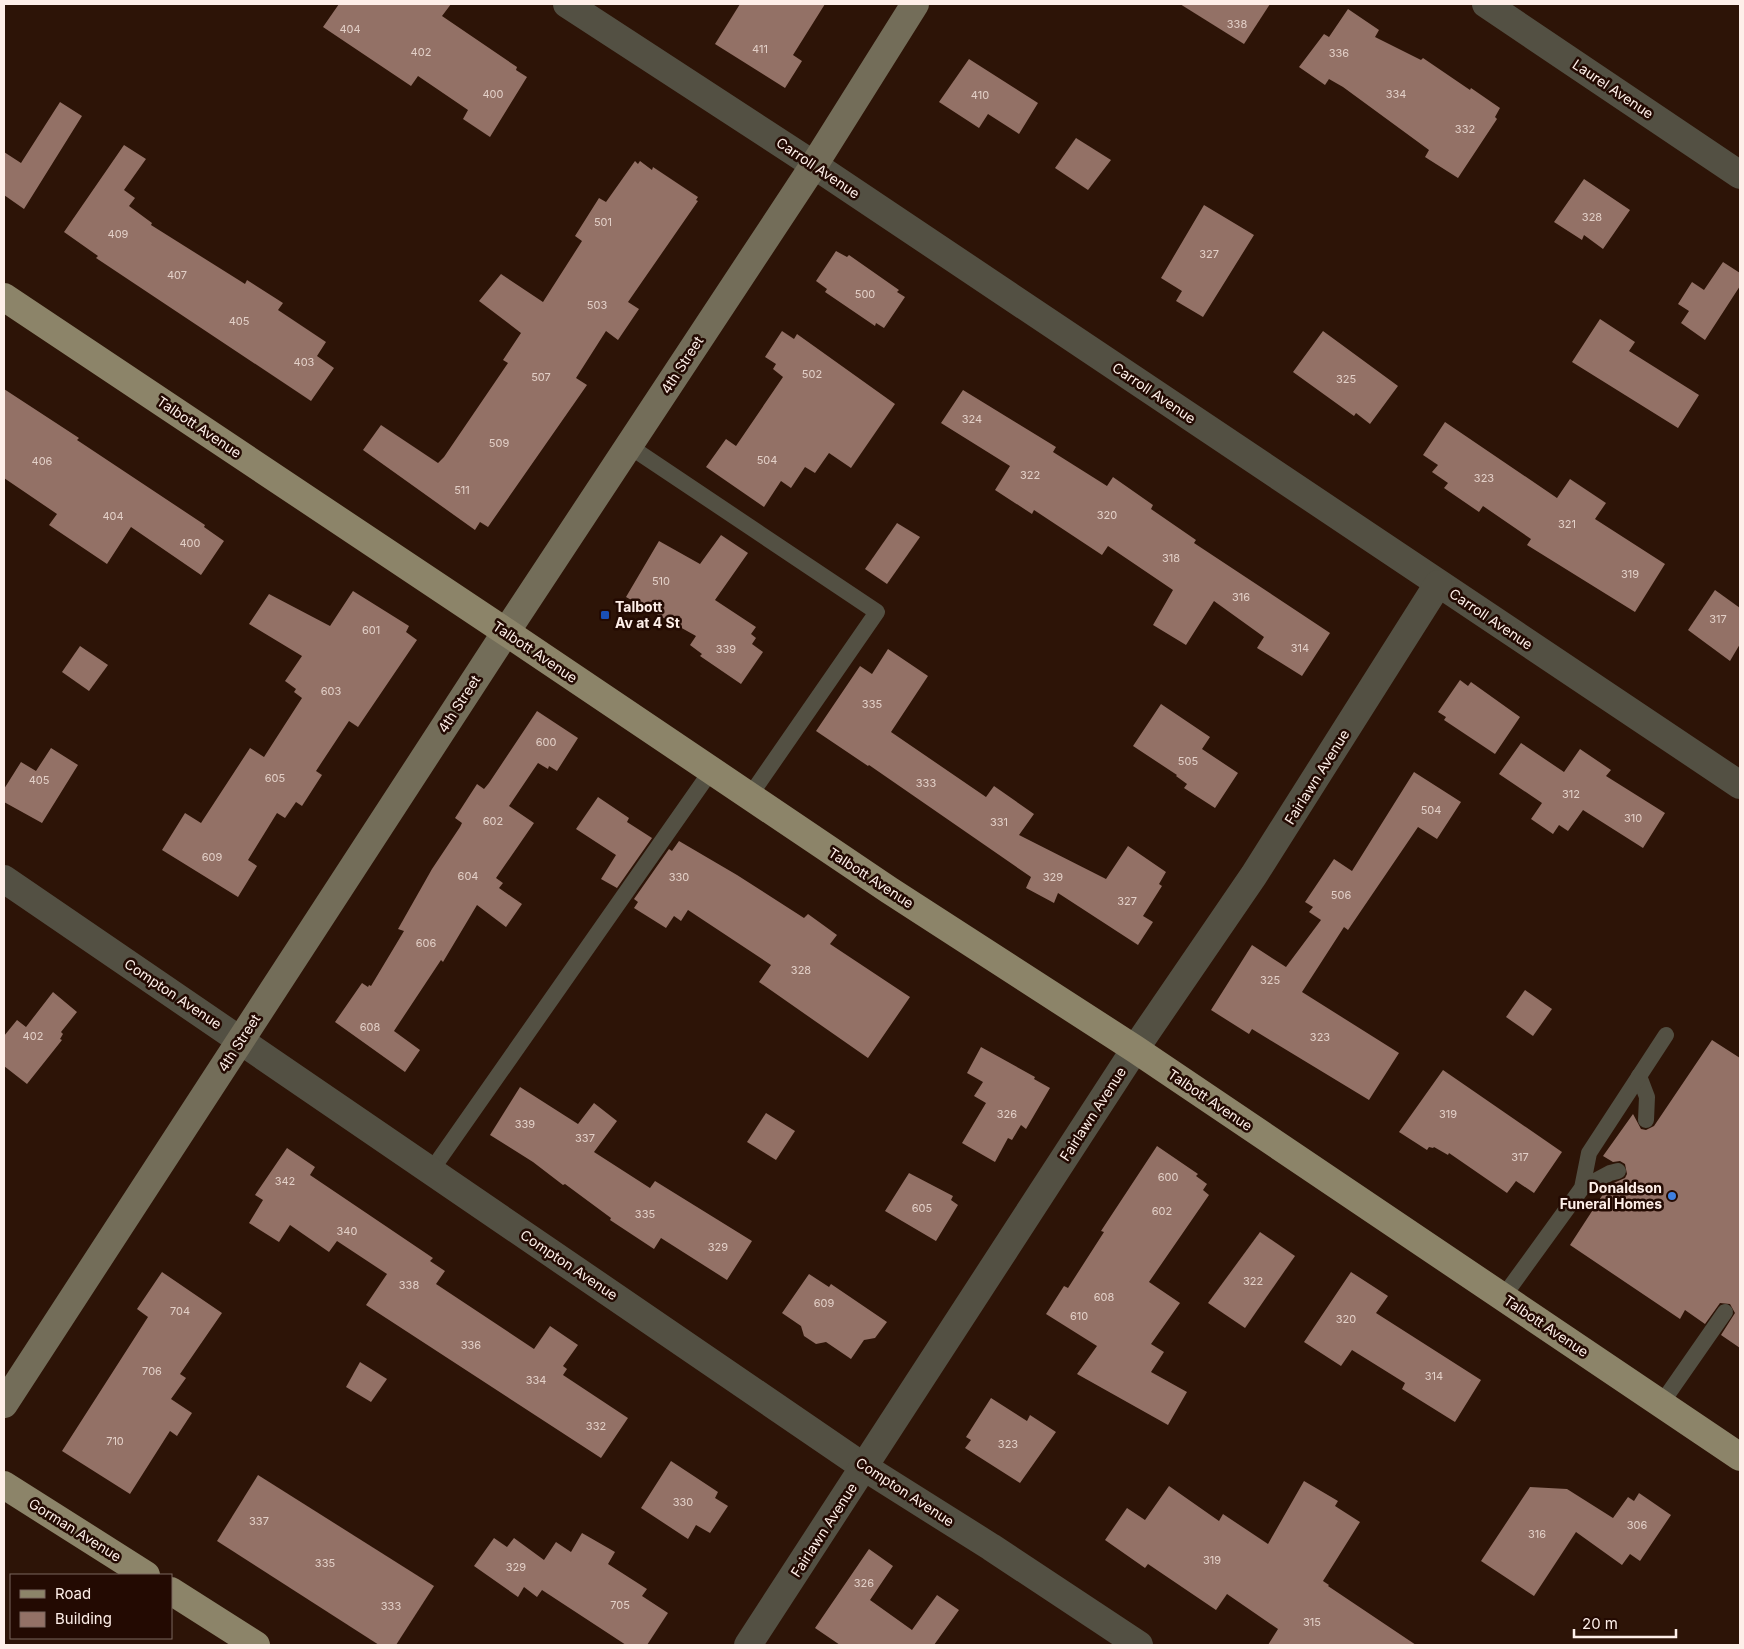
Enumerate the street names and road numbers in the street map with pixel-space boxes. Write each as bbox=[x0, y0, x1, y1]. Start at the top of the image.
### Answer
street label: Laurel Avenue bbox=[1570, 55, 1657, 122]
street label: Carroll Avenue bbox=[773, 133, 863, 202]
street label: 4th Street bbox=[657, 332, 707, 397]
street label: Carroll Avenue bbox=[1109, 358, 1199, 427]
street label: Talbott Avenue bbox=[154, 392, 245, 461]
street label: Carroll Avenue bbox=[1446, 584, 1536, 653]
street label: Talbott Avenue bbox=[490, 617, 581, 686]
street label: 4th Street bbox=[434, 671, 484, 736]
street label: Fairlawn Avenue bbox=[1281, 726, 1353, 827]
street label: Talbott Avenue bbox=[825, 844, 917, 911]
street label: Compton Avenue bbox=[121, 955, 225, 1032]
street label: 4th Street bbox=[214, 1010, 264, 1075]
street label: Fairlawn Avenue bbox=[1056, 1063, 1129, 1164]
street label: Talbott Avenue bbox=[1165, 1065, 1256, 1134]
street label: Compton Avenue bbox=[517, 1226, 621, 1303]
street label: Talbott Avenue bbox=[1501, 1291, 1592, 1360]
street label: Compton Avenue bbox=[853, 1453, 958, 1530]
street label: Fairlawn Avenue bbox=[787, 1479, 860, 1580]
street label: Gorman Avenue bbox=[26, 1494, 125, 1565]

